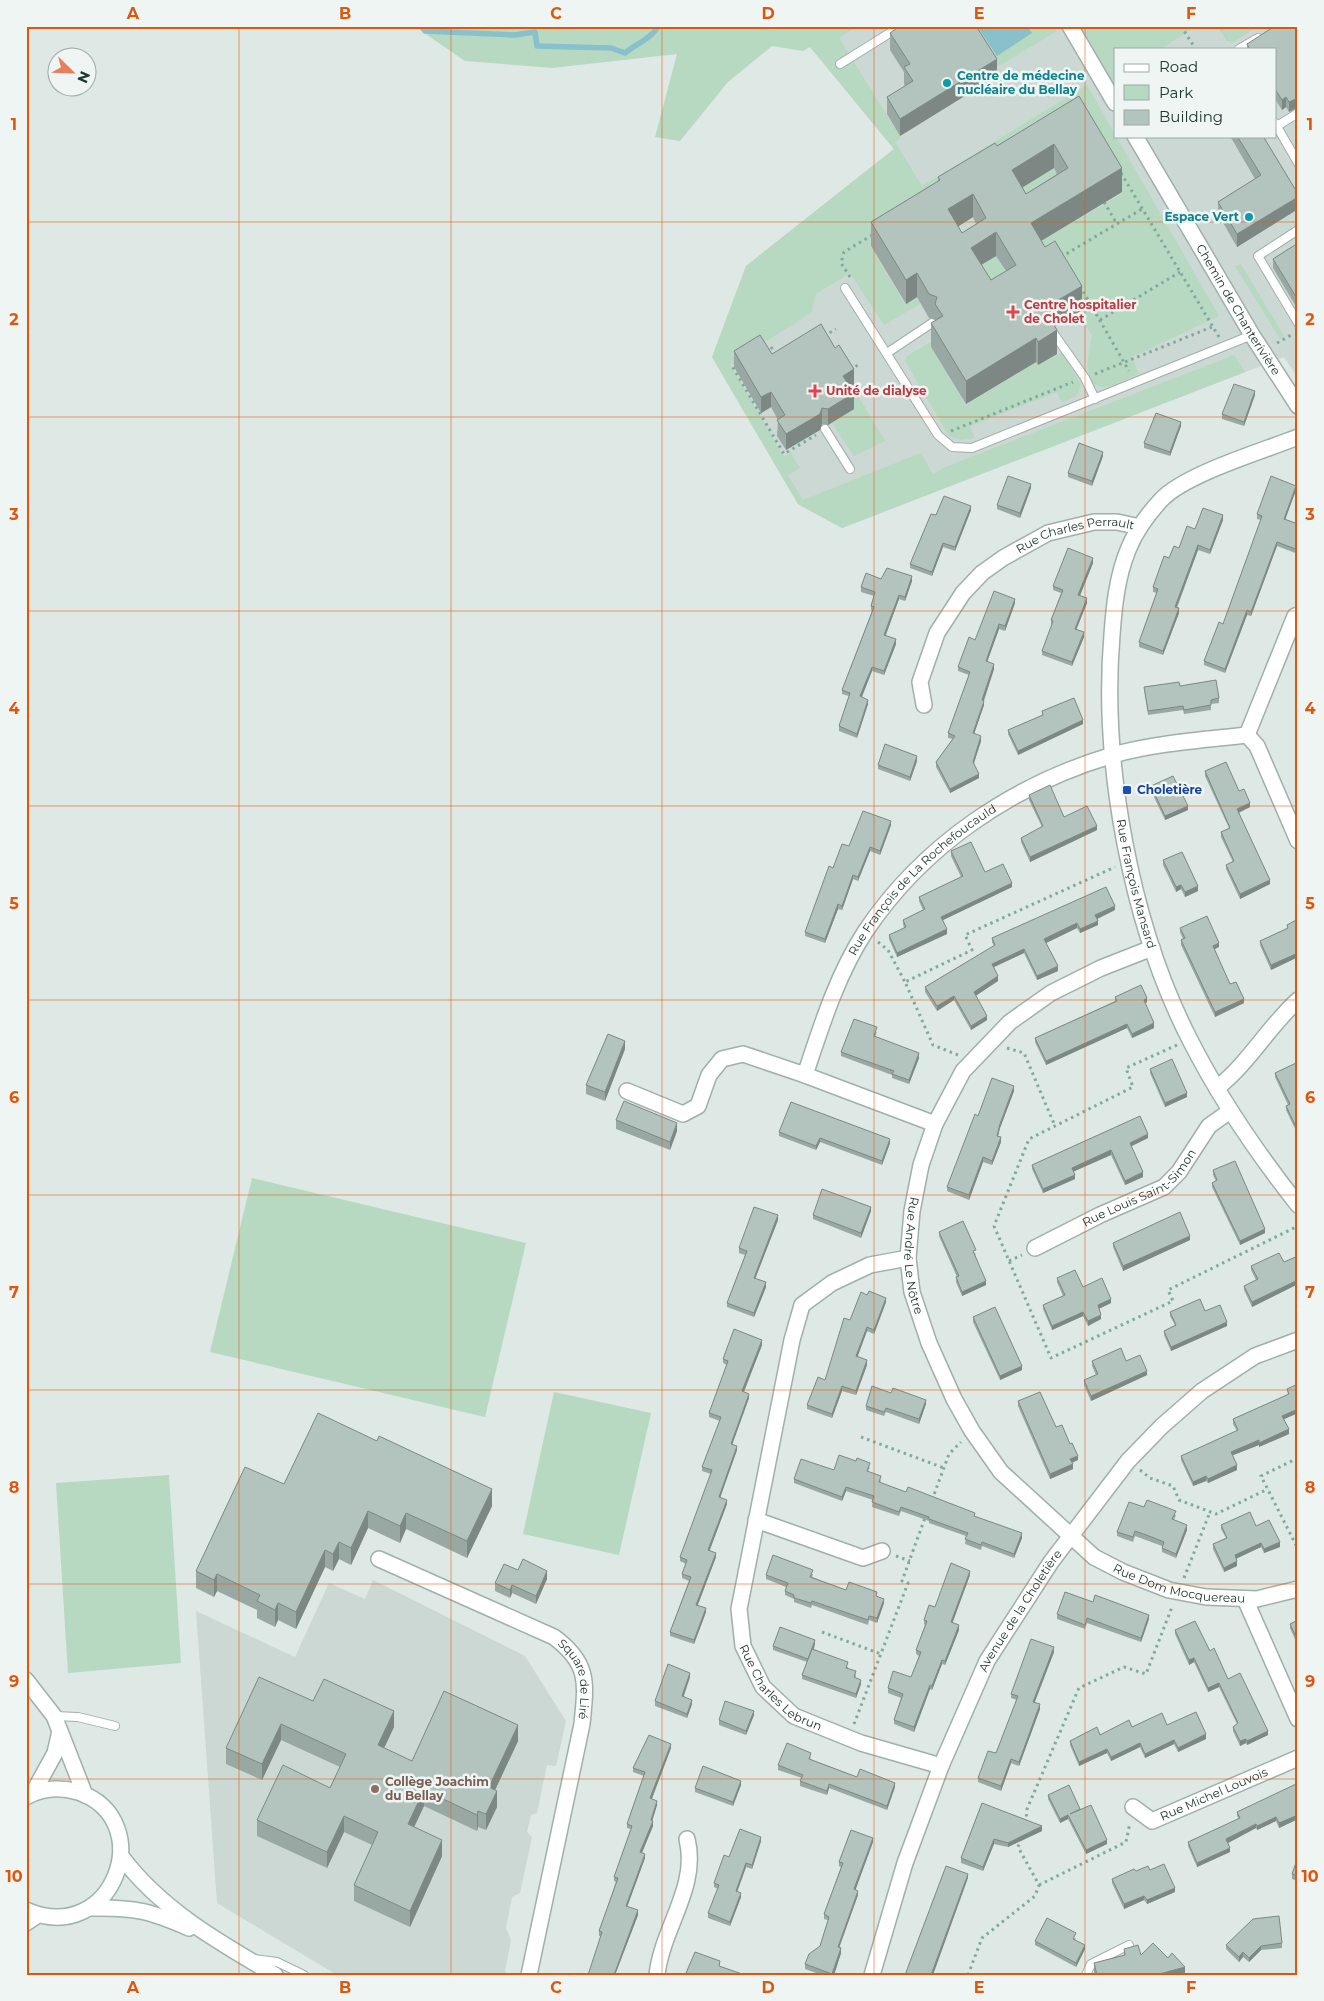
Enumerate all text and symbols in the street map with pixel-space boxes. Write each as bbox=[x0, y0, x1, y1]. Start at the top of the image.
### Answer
text: A bbox=[126, 4, 140, 23]
text: B bbox=[339, 4, 351, 23]
text: C bbox=[550, 4, 562, 23]
text: D bbox=[761, 4, 775, 23]
text: E bbox=[974, 4, 984, 23]
text: F bbox=[1186, 4, 1196, 23]
north arrow bbox=[48, 48, 98, 98]
legend bbox=[1114, 48, 1276, 138]
text: Road bbox=[1159, 57, 1198, 76]
text: N bbox=[73, 68, 94, 86]
place label: Centre de médecine nucléaire du Bellay bbox=[957, 68, 1085, 97]
marker: Centre de médecine nucléaire du Bellay bbox=[941, 77, 953, 89]
text: Park bbox=[1159, 83, 1193, 102]
text: Building bbox=[1159, 107, 1223, 126]
text: 1 bbox=[11, 115, 17, 134]
text: 1 bbox=[1307, 115, 1313, 134]
place label: Espace Vert bbox=[1165, 209, 1240, 224]
marker: Espace Vert bbox=[1243, 211, 1255, 223]
street label: Chemin de Chanterivière bbox=[1193, 241, 1284, 378]
place label: Centre hospitalier de Cholet bbox=[1024, 297, 1136, 326]
marker: Centre hospitalier de Cholet bbox=[1006, 305, 1020, 319]
text: 2 bbox=[9, 310, 19, 329]
text: 2 bbox=[1305, 310, 1315, 329]
place label: Unité de dialyse bbox=[826, 383, 927, 398]
marker: Unité de dialyse bbox=[808, 384, 822, 398]
text: 3 bbox=[8, 505, 19, 524]
text: 3 bbox=[1304, 505, 1315, 524]
street label: Rue Charles Perrault bbox=[1013, 514, 1136, 556]
text: 4 bbox=[8, 699, 20, 718]
text: 4 bbox=[1304, 699, 1316, 718]
place label: Choletière bbox=[1137, 782, 1203, 797]
marker: Choletière bbox=[1121, 784, 1133, 796]
street label: Rue François de La Rochefoucauld bbox=[845, 801, 999, 958]
street label: Rue François Mansard bbox=[1114, 818, 1160, 950]
text: 5 bbox=[9, 894, 19, 913]
text: 5 bbox=[1305, 894, 1315, 913]
text: 6 bbox=[9, 1088, 19, 1107]
text: 6 bbox=[1305, 1088, 1315, 1107]
street label: Rue Louis Saint-Simon bbox=[1080, 1146, 1199, 1230]
street label: Rue André Le Nôtre bbox=[901, 1196, 927, 1316]
text: 7 bbox=[9, 1283, 19, 1302]
text: 7 bbox=[1305, 1283, 1315, 1302]
text: 8 bbox=[9, 1478, 19, 1497]
text: 8 bbox=[1305, 1478, 1315, 1497]
street label: Avenue de la Choletière bbox=[975, 1546, 1065, 1674]
street label: Rue Dom Mocquereau bbox=[1111, 1560, 1246, 1606]
street label: Square de Liré bbox=[555, 1635, 593, 1720]
street label: Rue Charles Lebrun bbox=[736, 1642, 824, 1734]
text: 9 bbox=[9, 1672, 19, 1691]
text: 9 bbox=[1305, 1672, 1315, 1691]
street label: Rue Michel Louvois bbox=[1158, 1764, 1270, 1824]
place label: Collège Joachim du Bellay bbox=[385, 1774, 489, 1803]
marker: Collège Joachim du Bellay bbox=[369, 1783, 381, 1795]
text: 10 bbox=[5, 1867, 23, 1886]
text: 10 bbox=[1301, 1867, 1319, 1886]
text: A bbox=[126, 1978, 140, 1997]
text: B bbox=[339, 1978, 351, 1997]
text: C bbox=[550, 1978, 562, 1997]
text: D bbox=[761, 1978, 775, 1997]
text: E bbox=[974, 1978, 984, 1997]
text: F bbox=[1186, 1978, 1196, 1997]

